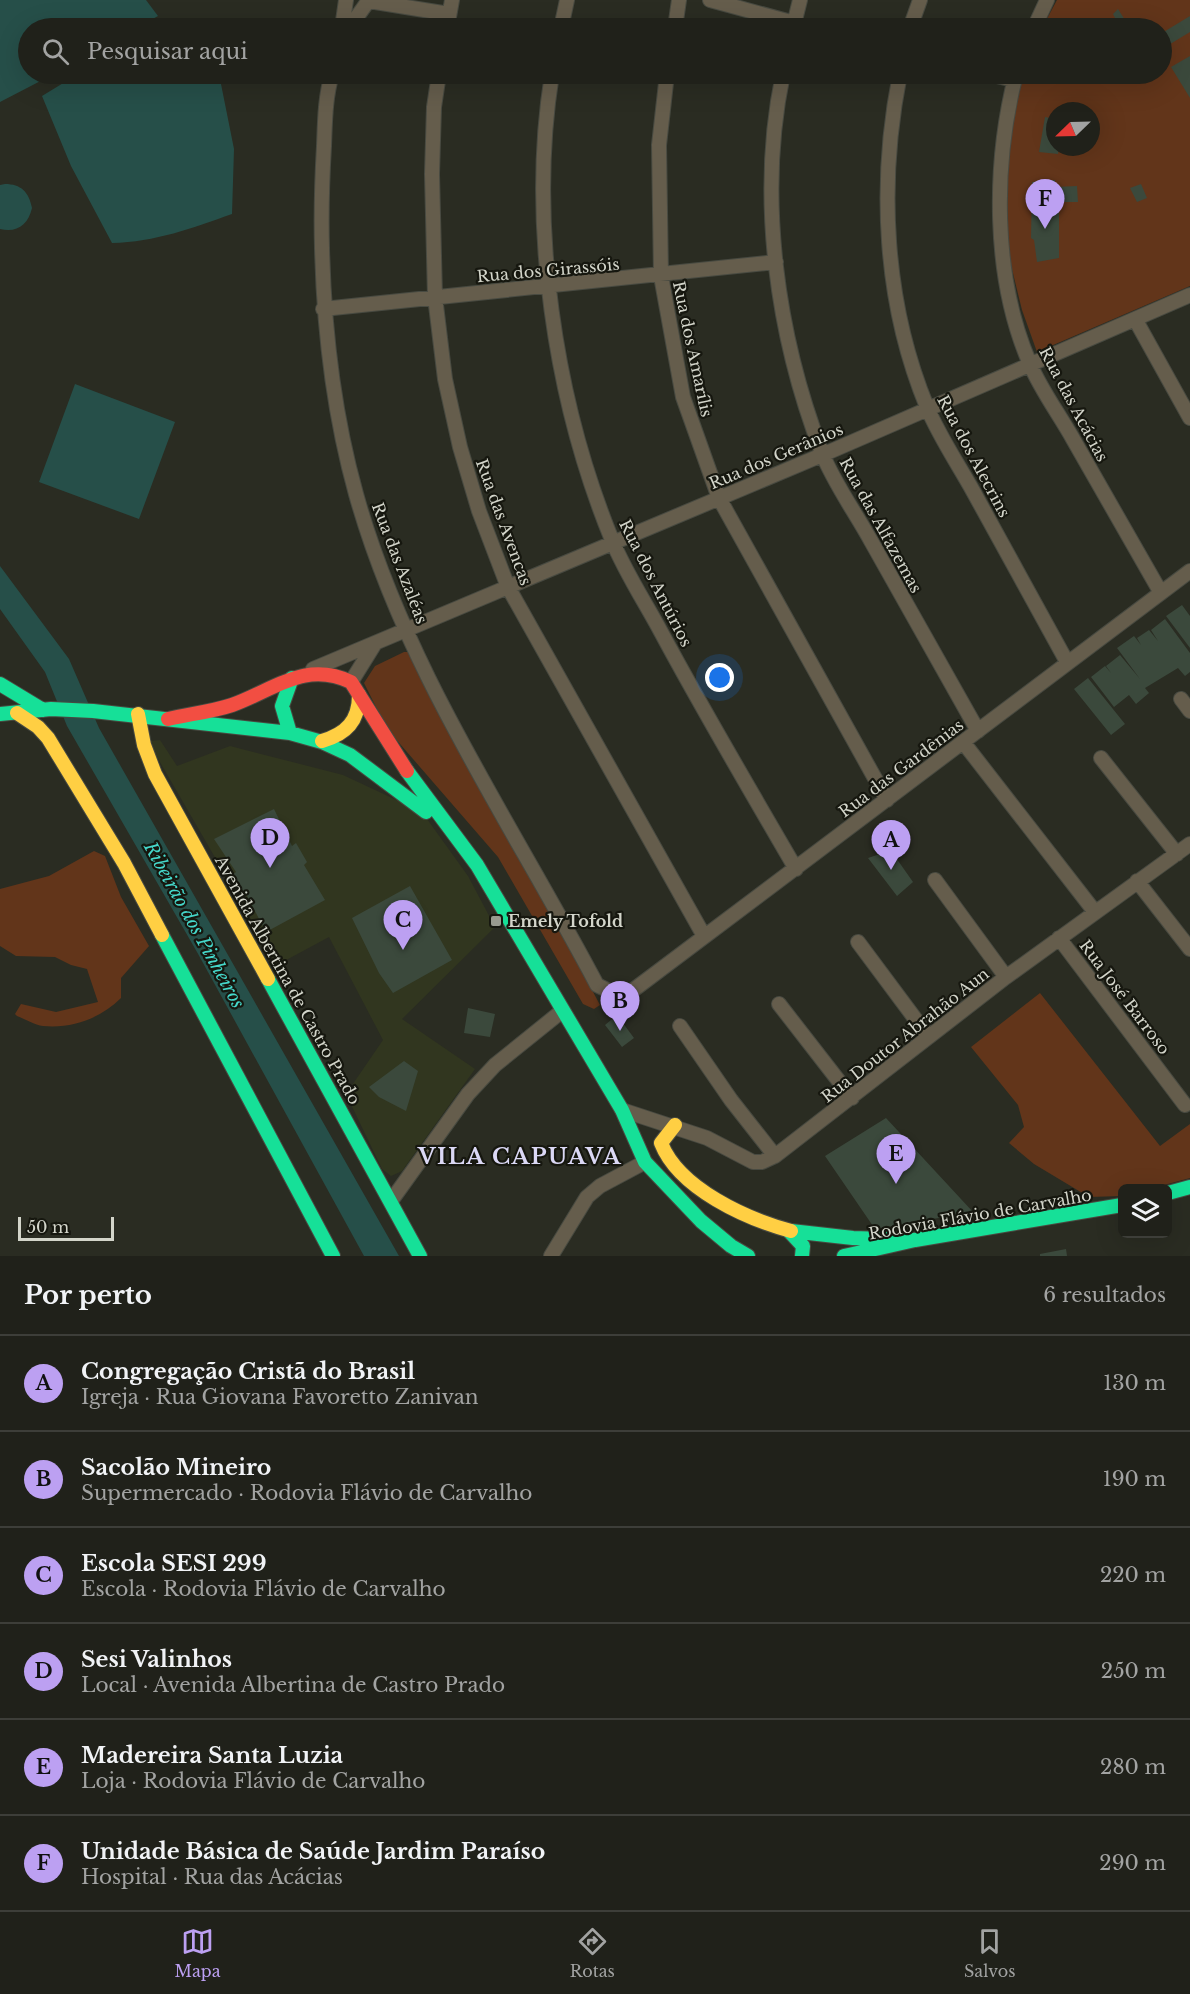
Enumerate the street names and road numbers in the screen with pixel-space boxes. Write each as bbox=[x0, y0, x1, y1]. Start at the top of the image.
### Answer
street label: Rua dos Girassóis bbox=[476, 254, 620, 286]
street label: Rua dos Amarílis bbox=[669, 279, 717, 419]
street label: Rua das Acácias bbox=[1035, 343, 1113, 465]
street label: Rua dos Alecrins bbox=[933, 391, 1015, 521]
street label: Rua dos Gerânios bbox=[706, 419, 846, 493]
street label: Rua das Alfazemas bbox=[835, 454, 927, 596]
street label: Rua das Avencas bbox=[472, 456, 536, 588]
street label: Rua das Azaléas bbox=[368, 500, 432, 626]
street label: Rua dos Antúrios bbox=[615, 516, 697, 650]
street label: Rua das Gardênias bbox=[835, 715, 967, 821]
street label: Avenida Albertina de Castro Prado bbox=[211, 851, 365, 1108]
street label: Rua José Barroso bbox=[1075, 936, 1175, 1058]
street label: Rua Doutor Abrahão Aun bbox=[817, 963, 993, 1107]
street label: Rodovia Flávio de Carvalho bbox=[867, 1185, 1093, 1243]

